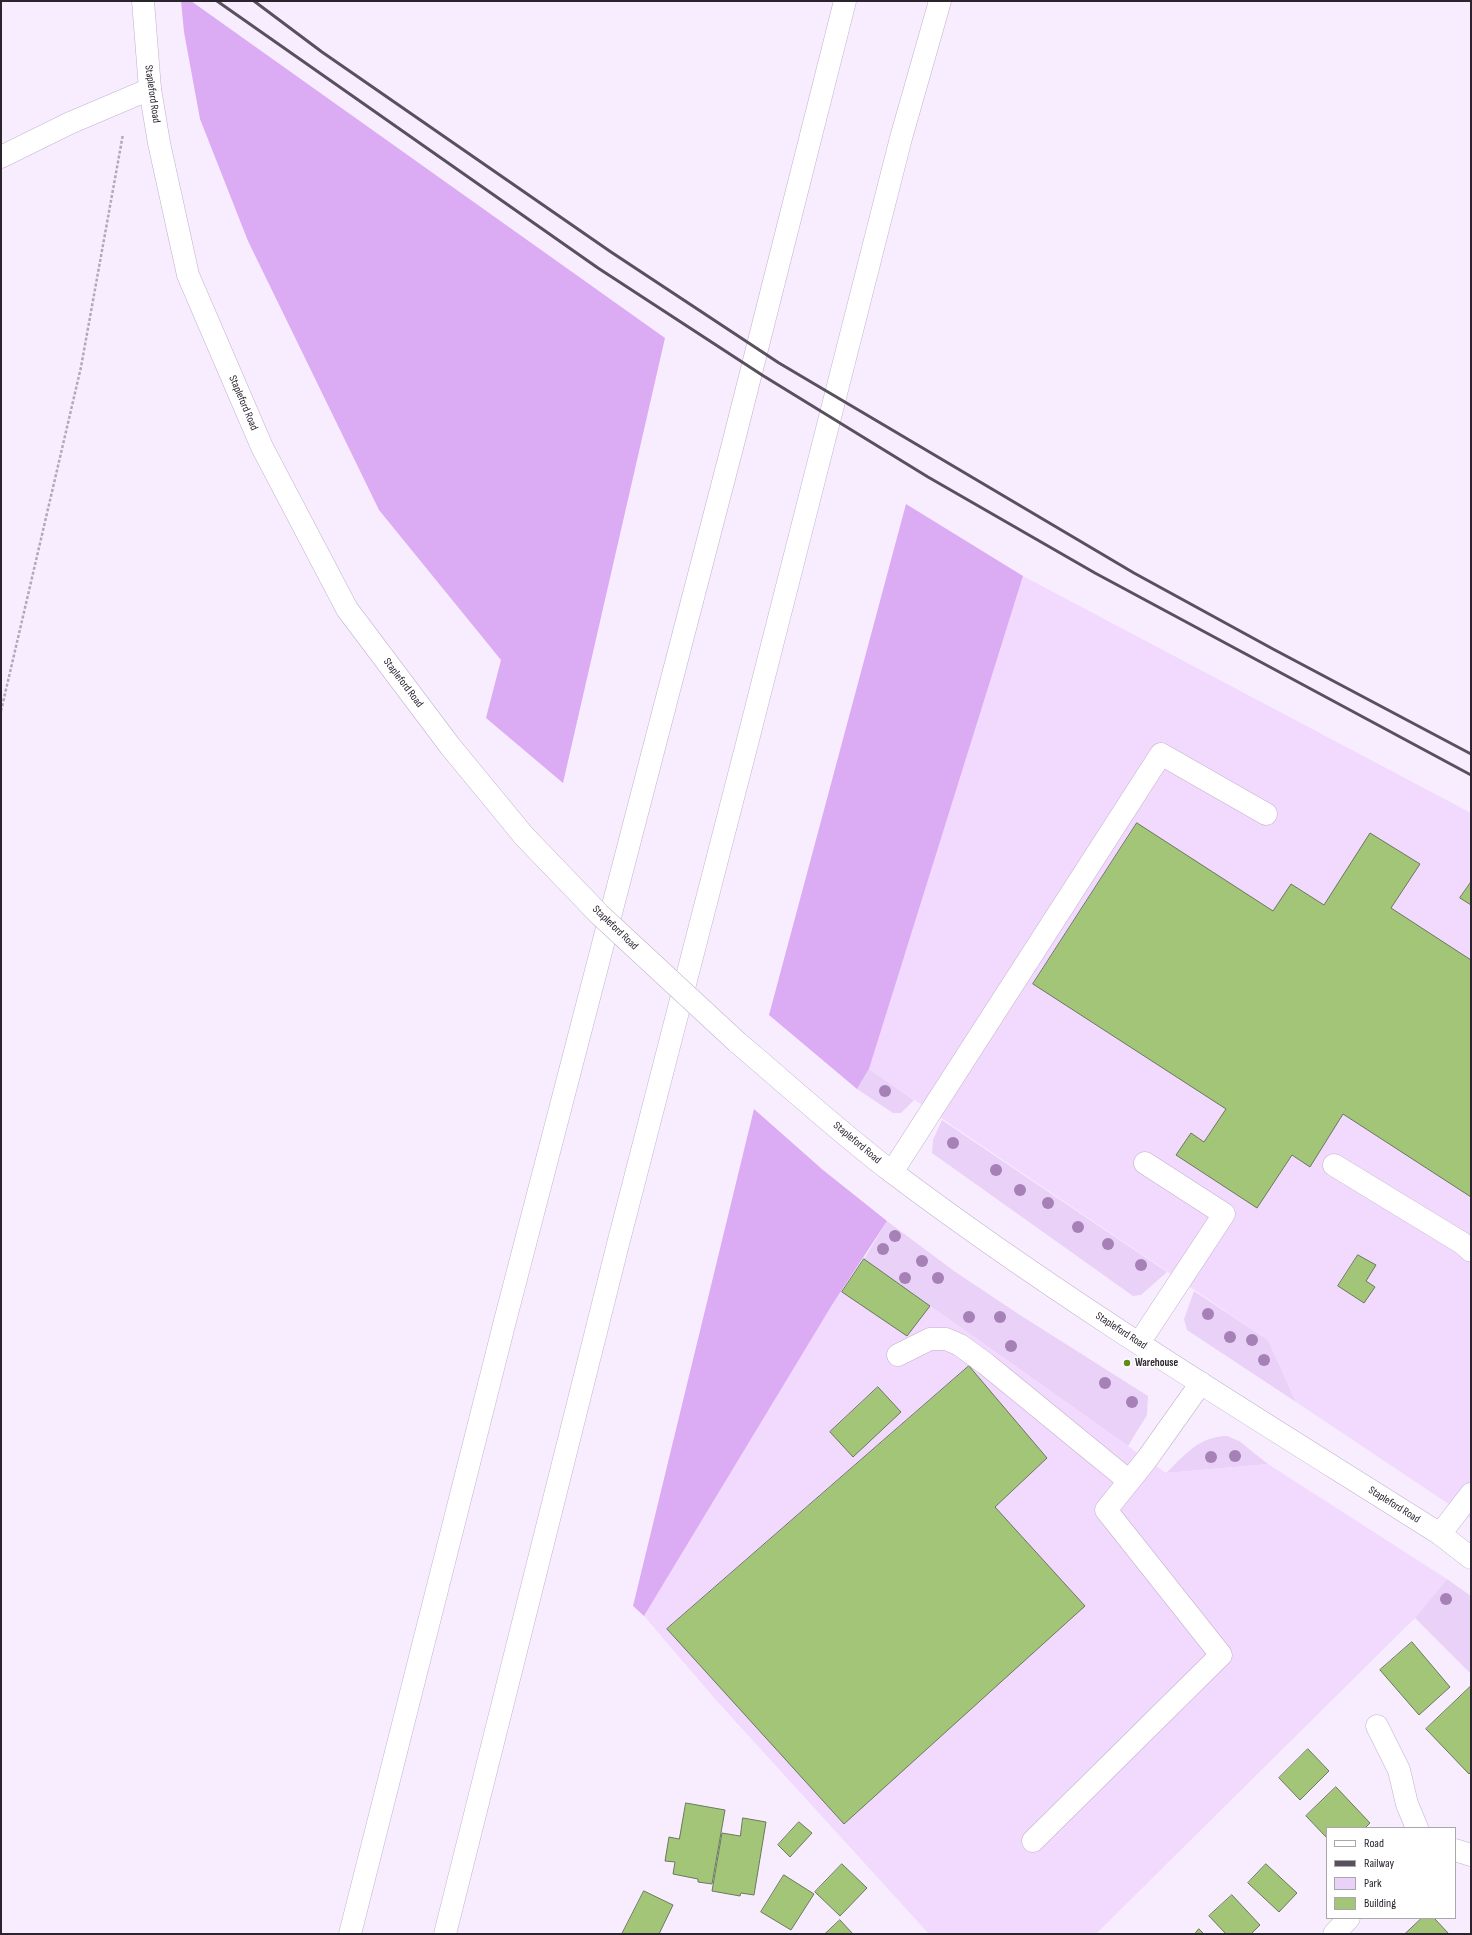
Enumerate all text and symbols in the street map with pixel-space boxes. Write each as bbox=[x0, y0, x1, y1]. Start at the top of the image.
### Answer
street label: Stapleford Road bbox=[141, 64, 163, 124]
street label: Stapleford Road bbox=[226, 374, 260, 432]
street label: Stapleford Road bbox=[380, 656, 426, 710]
street label: Stapleford Road bbox=[589, 903, 641, 953]
street label: Stapleford Road bbox=[830, 1119, 884, 1167]
street label: Stapleford Road bbox=[1093, 1310, 1149, 1352]
place label: Warehouse bbox=[1135, 1356, 1178, 1370]
marker: Warehouse bbox=[1122, 1358, 1132, 1368]
street label: Stapleford Road bbox=[1366, 1484, 1422, 1526]
legend bbox=[1326, 1827, 1456, 1919]
text: Road bbox=[1364, 1836, 1384, 1851]
text: Railway bbox=[1364, 1856, 1394, 1871]
text: Park bbox=[1364, 1876, 1382, 1891]
text: Building bbox=[1364, 1896, 1396, 1911]

